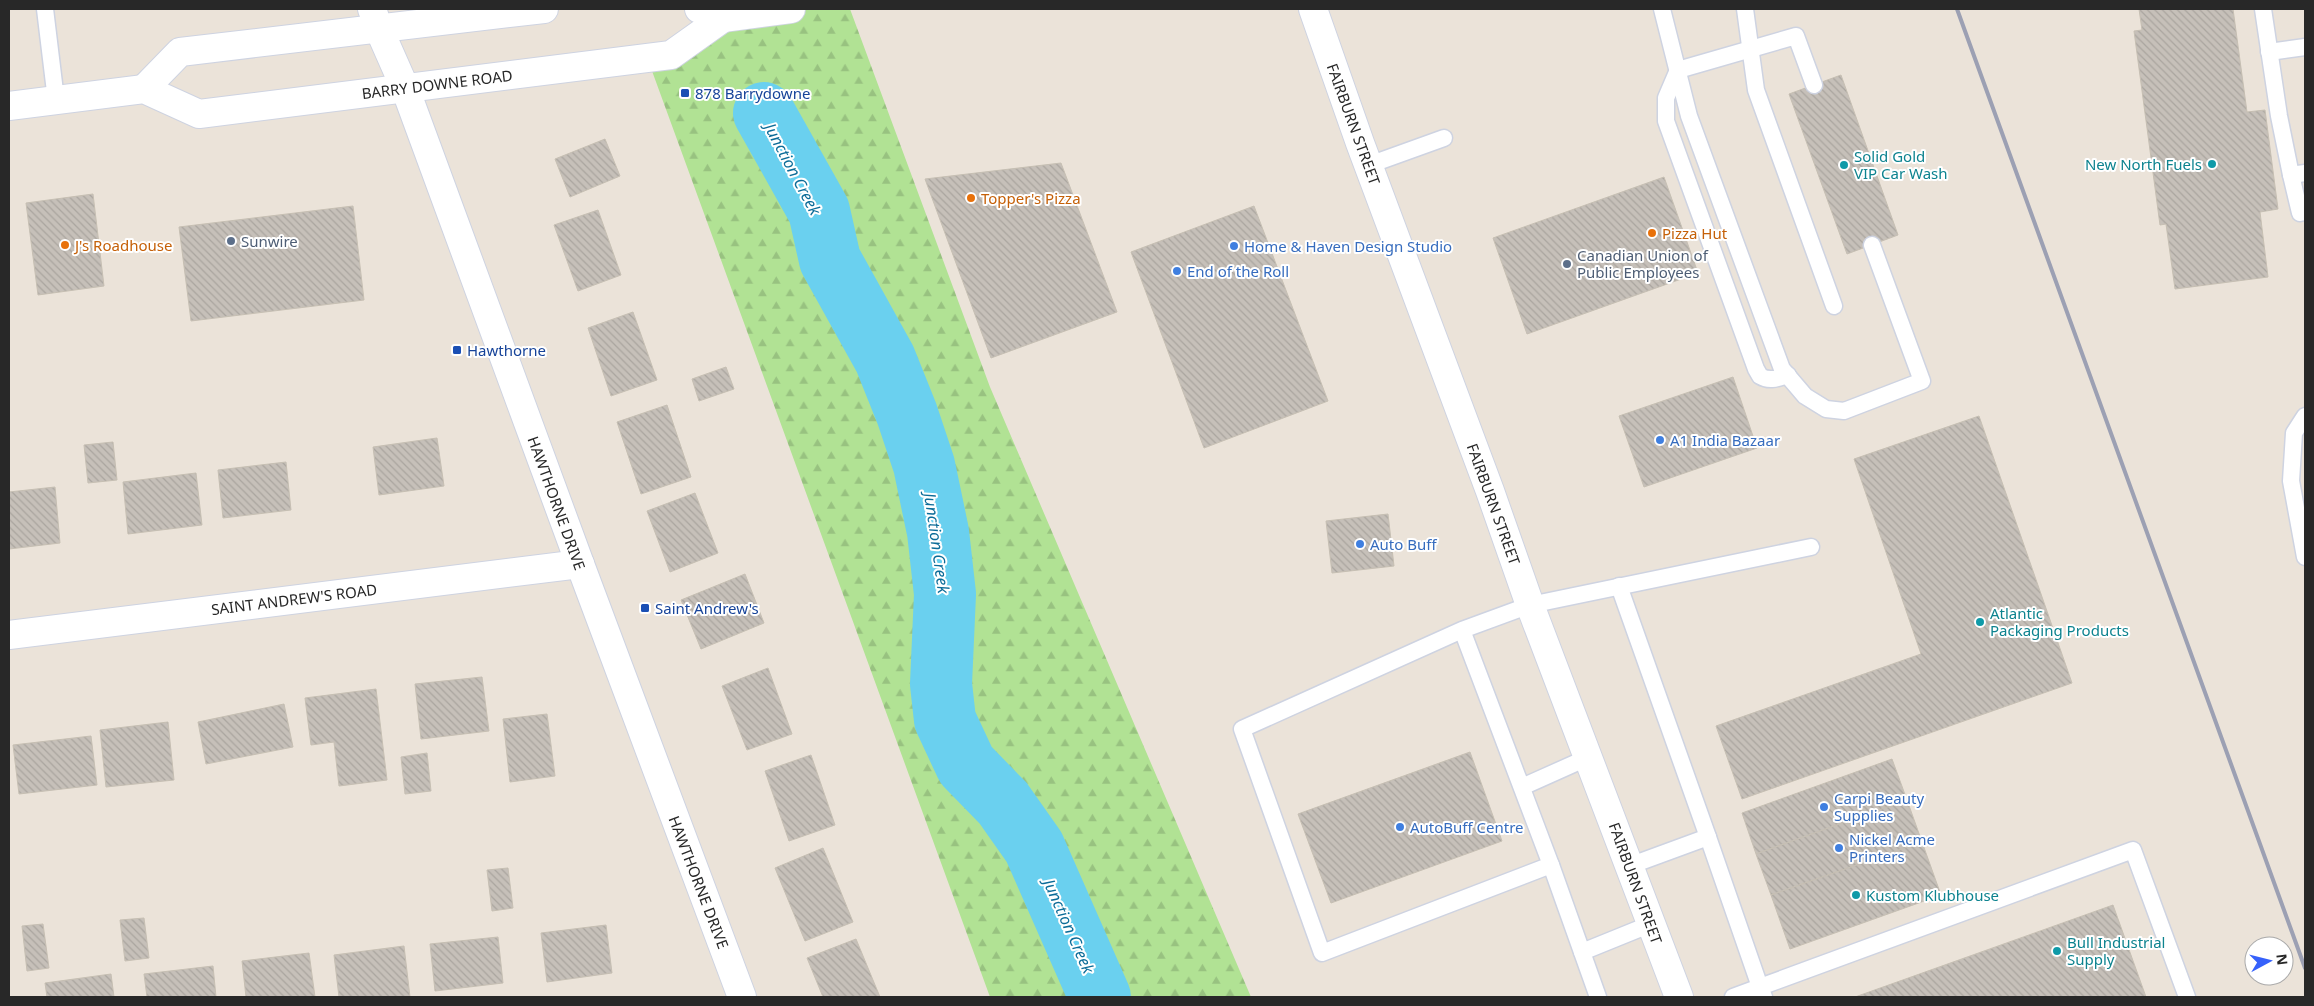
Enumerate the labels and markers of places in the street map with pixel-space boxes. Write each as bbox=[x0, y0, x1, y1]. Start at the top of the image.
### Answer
place label: 878 Barrydowne bbox=[695, 83, 810, 103]
marker: 878 Barrydowne bbox=[679, 87, 691, 99]
place label: Solid Gold VIP Car Wash bbox=[1854, 146, 1948, 183]
place label: New North Fuels bbox=[2085, 154, 2202, 174]
marker: New North Fuels bbox=[2206, 158, 2218, 170]
marker: Solid Gold VIP Car Wash bbox=[1838, 159, 1850, 171]
place label: Topper's Pizza bbox=[981, 188, 1081, 208]
marker: Topper's Pizza bbox=[965, 192, 977, 204]
place label: Pizza Hut bbox=[1662, 223, 1728, 243]
marker: Pizza Hut bbox=[1646, 227, 1658, 239]
place label: Sunwire bbox=[241, 231, 298, 251]
place label: J's Roadhouse bbox=[73, 235, 172, 255]
marker: Sunwire bbox=[225, 235, 237, 247]
place label: Home & Haven Design Studio bbox=[1244, 236, 1452, 256]
marker: J's Roadhouse bbox=[59, 239, 71, 251]
marker: Home & Haven Design Studio bbox=[1228, 240, 1240, 252]
place label: Canadian Union of Public Employees bbox=[1577, 245, 1709, 282]
marker: Canadian Union of Public Employees bbox=[1561, 258, 1573, 270]
place label: End of the Roll bbox=[1187, 261, 1289, 281]
marker: End of the Roll bbox=[1171, 265, 1183, 277]
place label: Hawthorne bbox=[467, 340, 546, 360]
marker: Hawthorne bbox=[451, 344, 463, 356]
place label: A1 India Bazaar bbox=[1670, 430, 1780, 450]
marker: A1 India Bazaar bbox=[1654, 434, 1666, 446]
place label: Auto Buff bbox=[1370, 534, 1437, 554]
marker: Auto Buff bbox=[1354, 538, 1366, 550]
place label: Saint Andrew's bbox=[655, 598, 759, 618]
marker: Saint Andrew's bbox=[639, 602, 651, 614]
place label: Atlantic Packaging Products bbox=[1990, 603, 2129, 640]
marker: Atlantic Packaging Products bbox=[1974, 616, 1986, 628]
place label: Carpi Beauty Supplies bbox=[1834, 788, 1924, 825]
marker: Carpi Beauty Supplies bbox=[1818, 801, 1830, 813]
place label: AutoBuff Centre bbox=[1410, 817, 1524, 837]
marker: AutoBuff Centre bbox=[1394, 821, 1406, 833]
place label: Nickel Acme Printers bbox=[1849, 829, 1935, 866]
marker: Nickel Acme Printers bbox=[1833, 842, 1845, 854]
place label: Kustom Klubhouse bbox=[1866, 885, 1999, 905]
marker: Kustom Klubhouse bbox=[1850, 889, 1862, 901]
place label: Bull Industrial Supply bbox=[2067, 932, 2165, 969]
marker: Bull Industrial Supply bbox=[2051, 945, 2063, 957]

